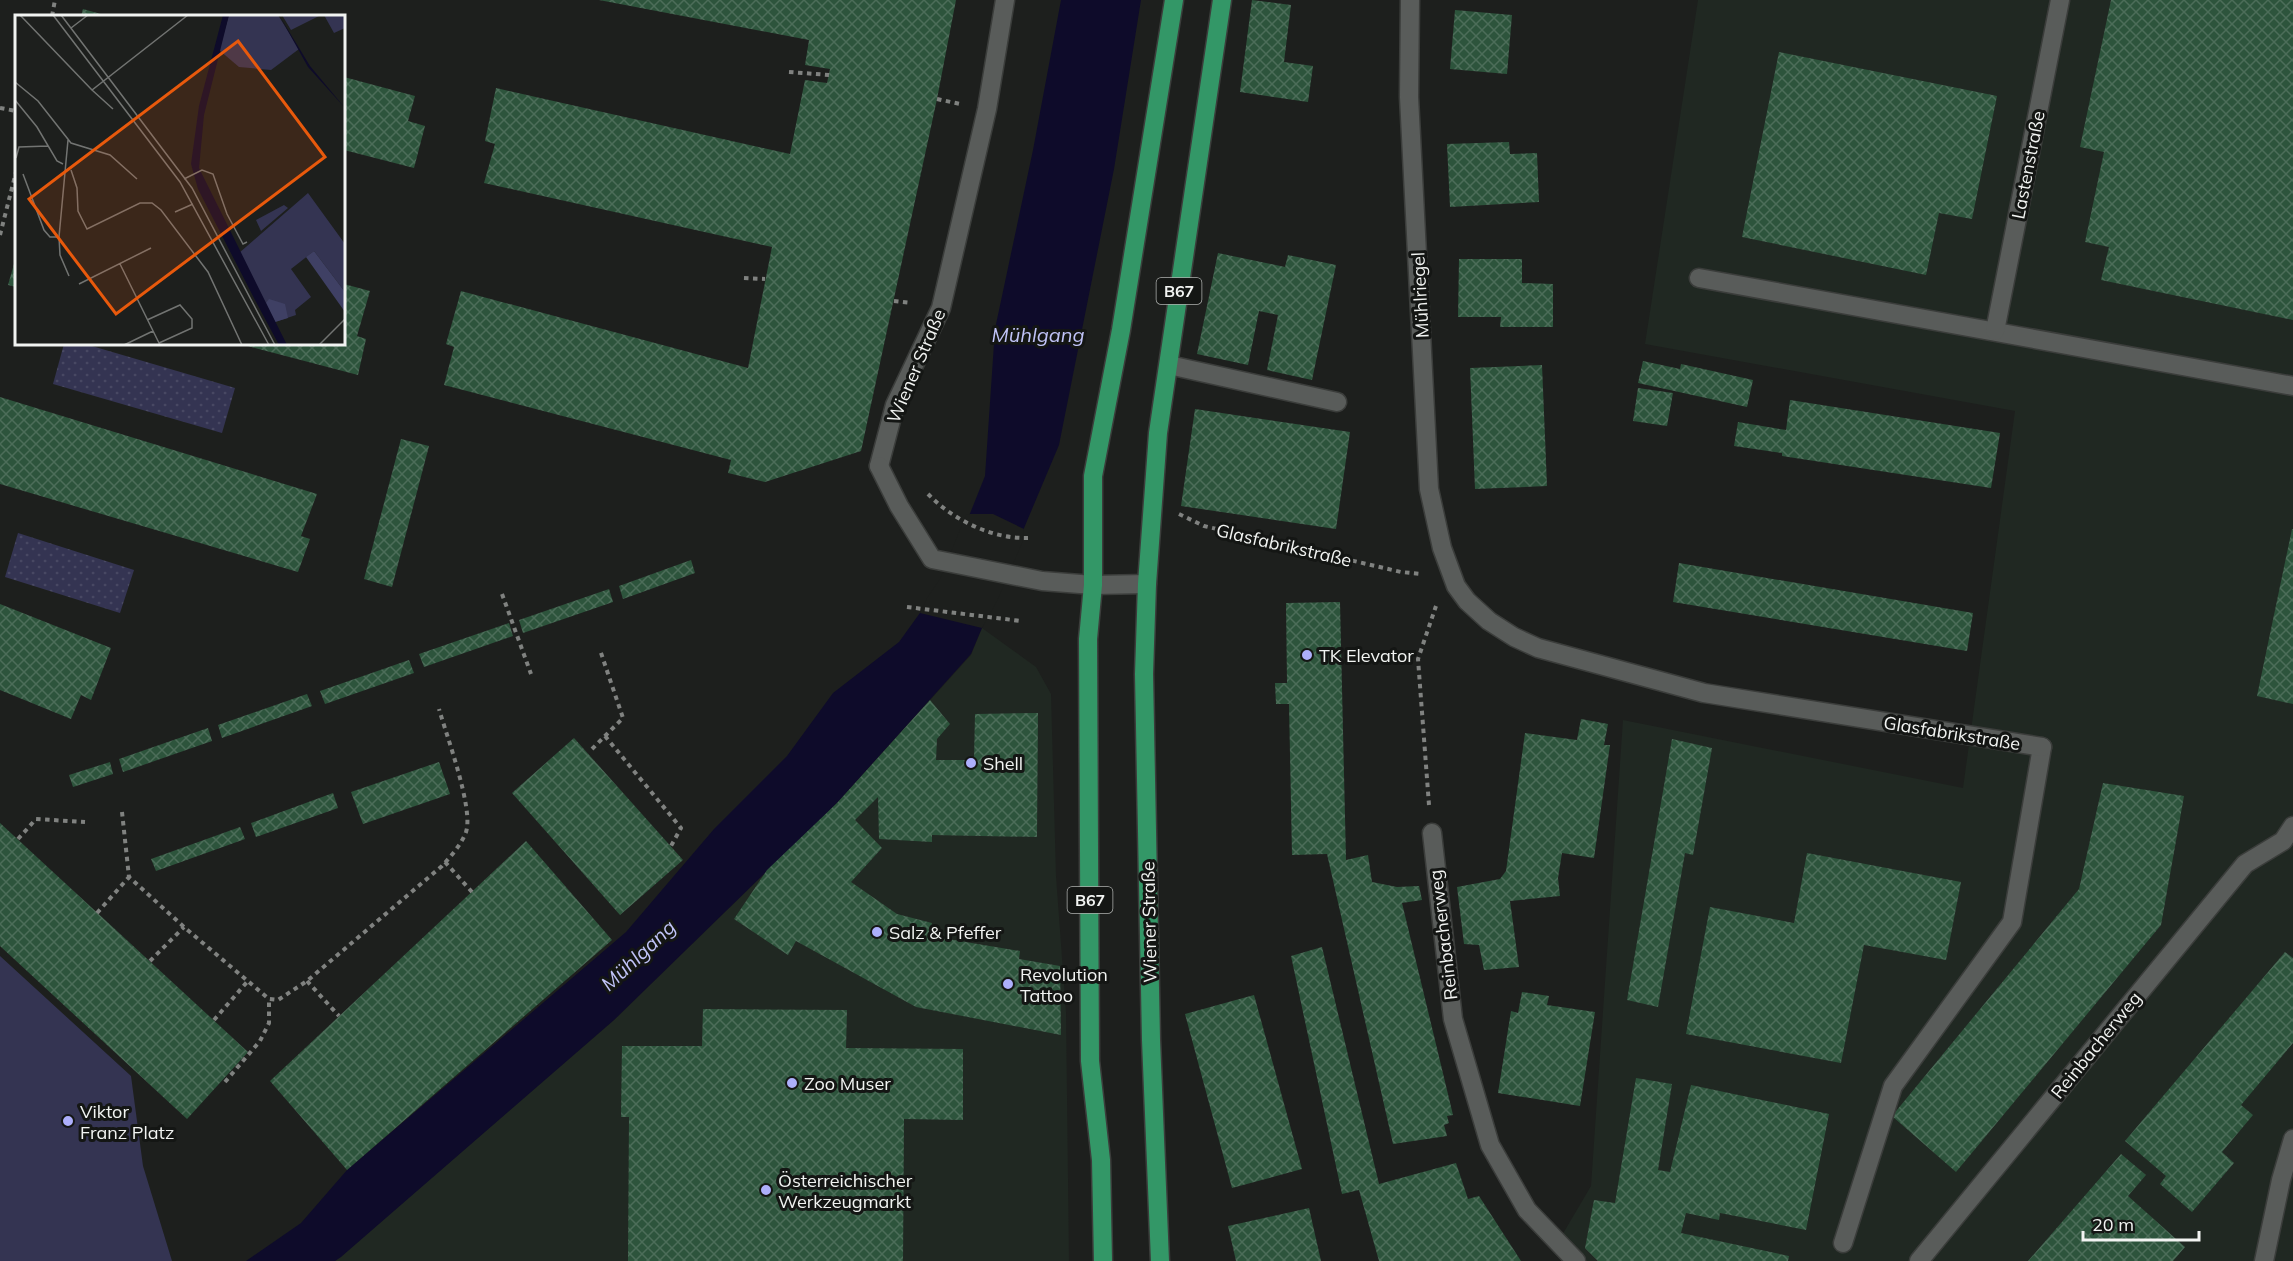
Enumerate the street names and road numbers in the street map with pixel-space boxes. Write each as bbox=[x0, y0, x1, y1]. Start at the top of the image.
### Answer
street label: Lastenstraße bbox=[2006, 109, 2050, 221]
street label: Mühlriegel bbox=[1406, 251, 1434, 339]
road number: B67 bbox=[1156, 278, 1202, 304]
street label: Wiener Straße bbox=[882, 306, 950, 426]
street label: Glasfabrikstraße bbox=[1214, 518, 1354, 572]
street label: Glasfabrikstraße bbox=[1882, 711, 2022, 755]
street label: Wiener Straße bbox=[1136, 861, 1162, 983]
street label: Reinbacherweg bbox=[1424, 869, 1462, 1001]
road number: B67 bbox=[1068, 887, 1112, 913]
street label: Reinbacherweg bbox=[2046, 987, 2146, 1103]

